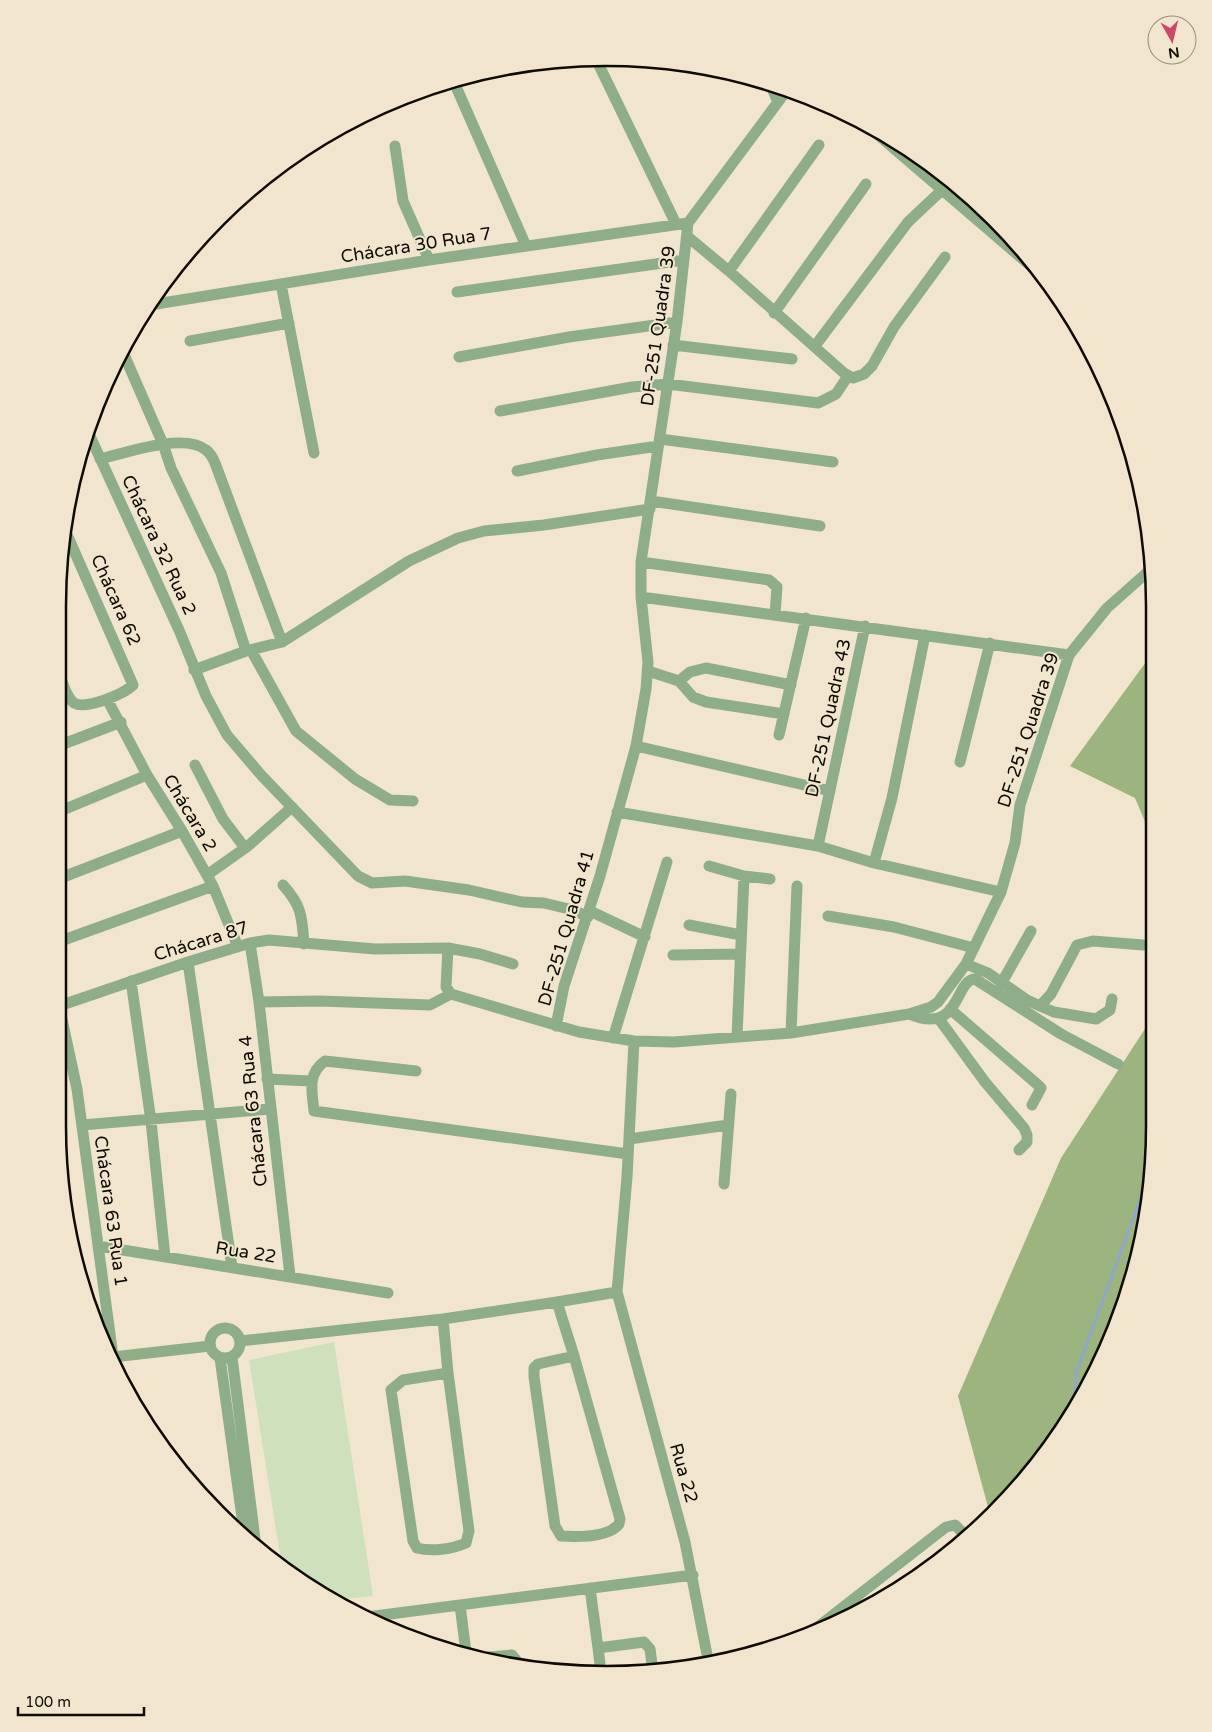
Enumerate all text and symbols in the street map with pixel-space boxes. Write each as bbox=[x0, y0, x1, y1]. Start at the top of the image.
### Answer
north arrow bbox=[1147, 15, 1197, 65]
text: N bbox=[1167, 43, 1180, 62]
street label: Chácara 30 Rua 7 bbox=[339, 222, 493, 268]
street label: DF-251 Quadra 39 bbox=[636, 244, 680, 408]
street label: Chácara 32 Rua 2 bbox=[117, 471, 201, 619]
street label: Chácara 62 bbox=[86, 551, 146, 649]
street label: DF-251 Quadra 43 bbox=[800, 637, 856, 799]
street label: DF-251 Quadra 39 bbox=[993, 650, 1063, 810]
street label: Chácara 2 bbox=[158, 770, 222, 856]
street label: DF-251 Quadra 41 bbox=[533, 847, 599, 1009]
street label: Chácara 87 bbox=[151, 916, 251, 966]
street label: Chácara 63 Rua 4 bbox=[234, 1034, 272, 1188]
street label: Chácara 63 Rua 1 bbox=[90, 1134, 132, 1288]
street label: Rua 22 bbox=[214, 1236, 278, 1268]
street label: Rua 22 bbox=[665, 1441, 703, 1505]
scale bar bbox=[18, 1684, 144, 1716]
text: 100 m bbox=[25, 1693, 71, 1711]

